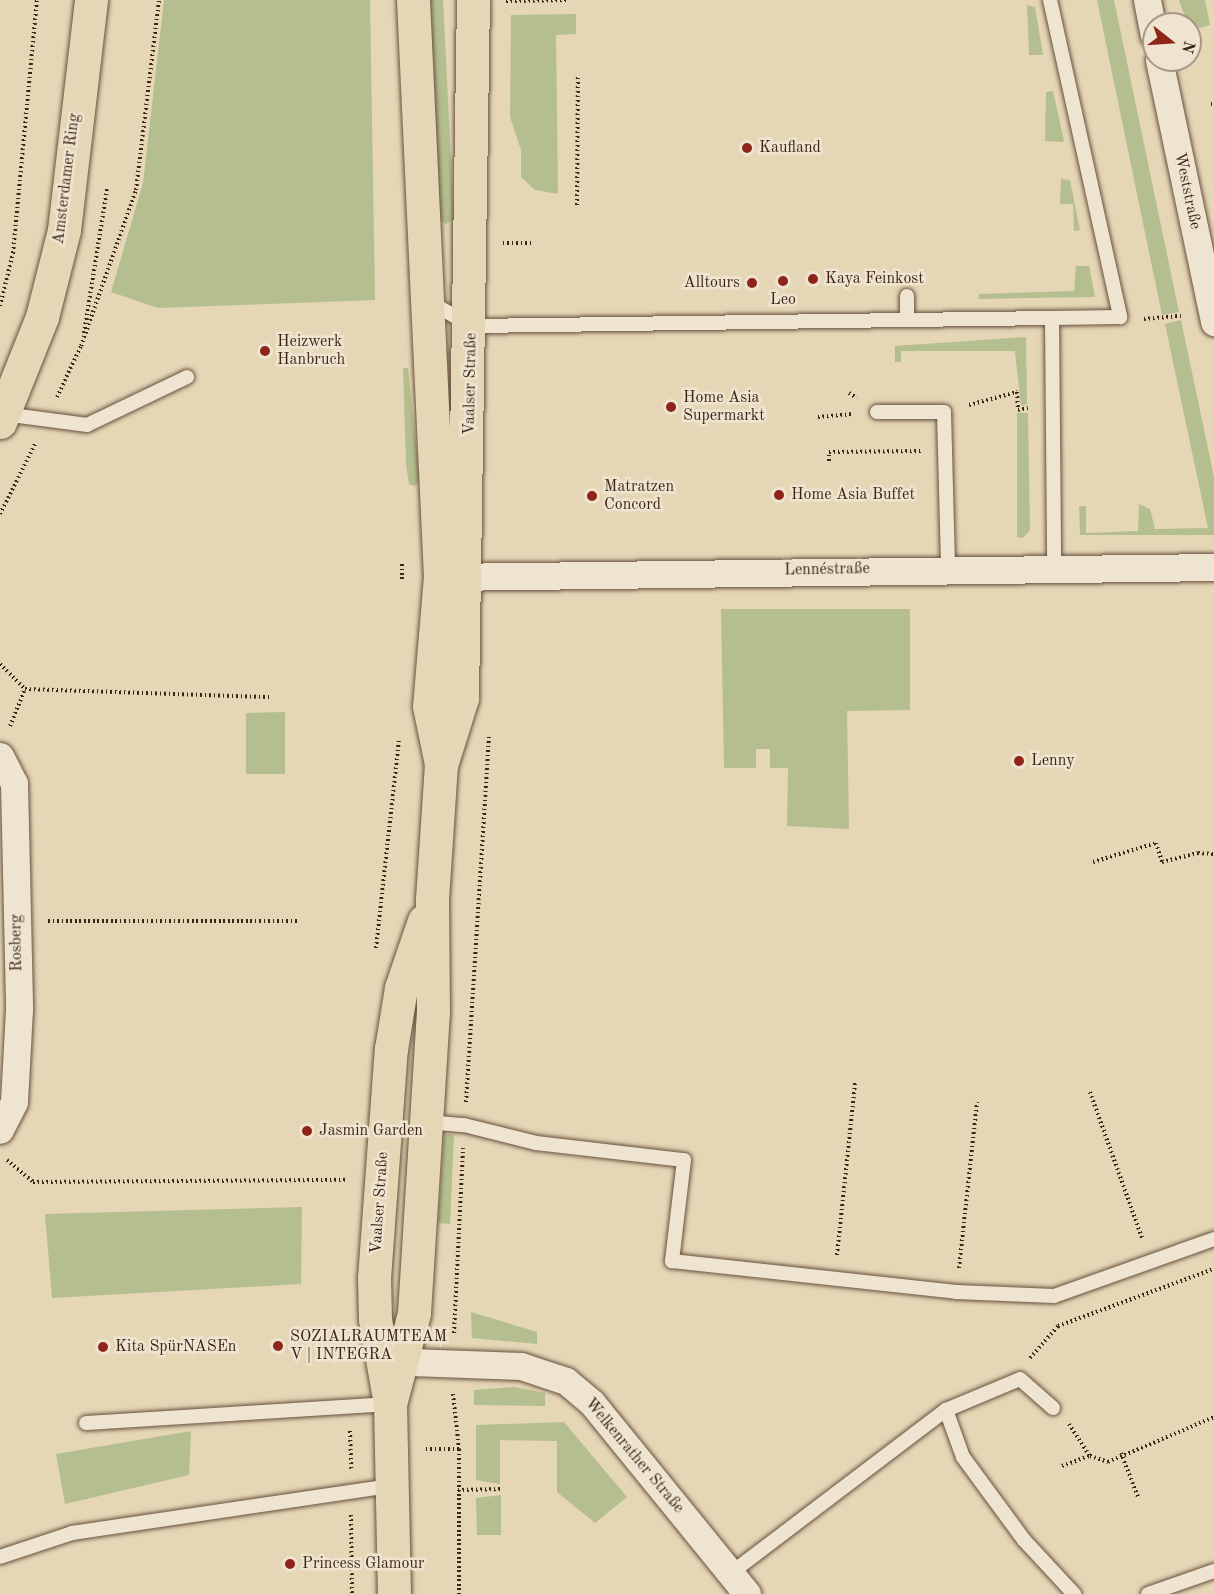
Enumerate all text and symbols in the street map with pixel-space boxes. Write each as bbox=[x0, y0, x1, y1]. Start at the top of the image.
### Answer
north arrow bbox=[1142, 12, 1202, 72]
text: N bbox=[1178, 38, 1197, 55]
street label: Amsterdamer Ring bbox=[49, 112, 85, 246]
place label: Kaufland bbox=[759, 138, 821, 158]
marker: Kaufland bbox=[740, 141, 754, 155]
street label: Weststraße bbox=[1169, 151, 1205, 231]
place label: Kaya Feinkost bbox=[825, 269, 924, 289]
marker: Kaya Feinkost bbox=[806, 272, 820, 286]
place label: Alltours bbox=[684, 273, 740, 293]
marker: Leo bbox=[776, 274, 790, 288]
marker: Alltours bbox=[745, 276, 759, 290]
place label: Leo bbox=[770, 290, 796, 310]
place label: Heizwerk Hanbruch bbox=[277, 332, 345, 370]
street label: Vaalser Straße bbox=[461, 333, 481, 435]
marker: Heizwerk Hanbruch bbox=[258, 344, 272, 358]
place label: Home Asia Supermarkt bbox=[683, 388, 765, 426]
marker: Home Asia Supermarkt bbox=[664, 400, 678, 414]
place label: Matratzen Concord bbox=[604, 477, 674, 515]
place label: Home Asia Buffet bbox=[791, 485, 915, 505]
marker: Home Asia Buffet bbox=[772, 488, 786, 502]
marker: Matratzen Concord bbox=[585, 489, 599, 503]
street label: Lennéstraße bbox=[784, 560, 870, 580]
place label: Lenny bbox=[1031, 751, 1075, 771]
marker: Lenny bbox=[1012, 754, 1026, 768]
street label: Rosberg bbox=[7, 914, 27, 972]
place label: Jasmin Garden bbox=[319, 1121, 423, 1141]
marker: Jasmin Garden bbox=[300, 1124, 314, 1138]
street label: Vaalser Straße bbox=[367, 1151, 393, 1255]
place label: SOZIALRAUMTEAM V | INTEGRA bbox=[290, 1327, 447, 1365]
place label: Kita SpürNASEn bbox=[115, 1337, 236, 1357]
marker: SOZIALRAUMTEAM V | INTEGRA bbox=[271, 1339, 285, 1353]
marker: Kita SpürNASEn bbox=[96, 1340, 110, 1354]
street label: Welkenrather Straße bbox=[580, 1394, 688, 1518]
place label: Princess Glamour bbox=[302, 1554, 425, 1574]
marker: Princess Glamour bbox=[283, 1557, 297, 1571]

